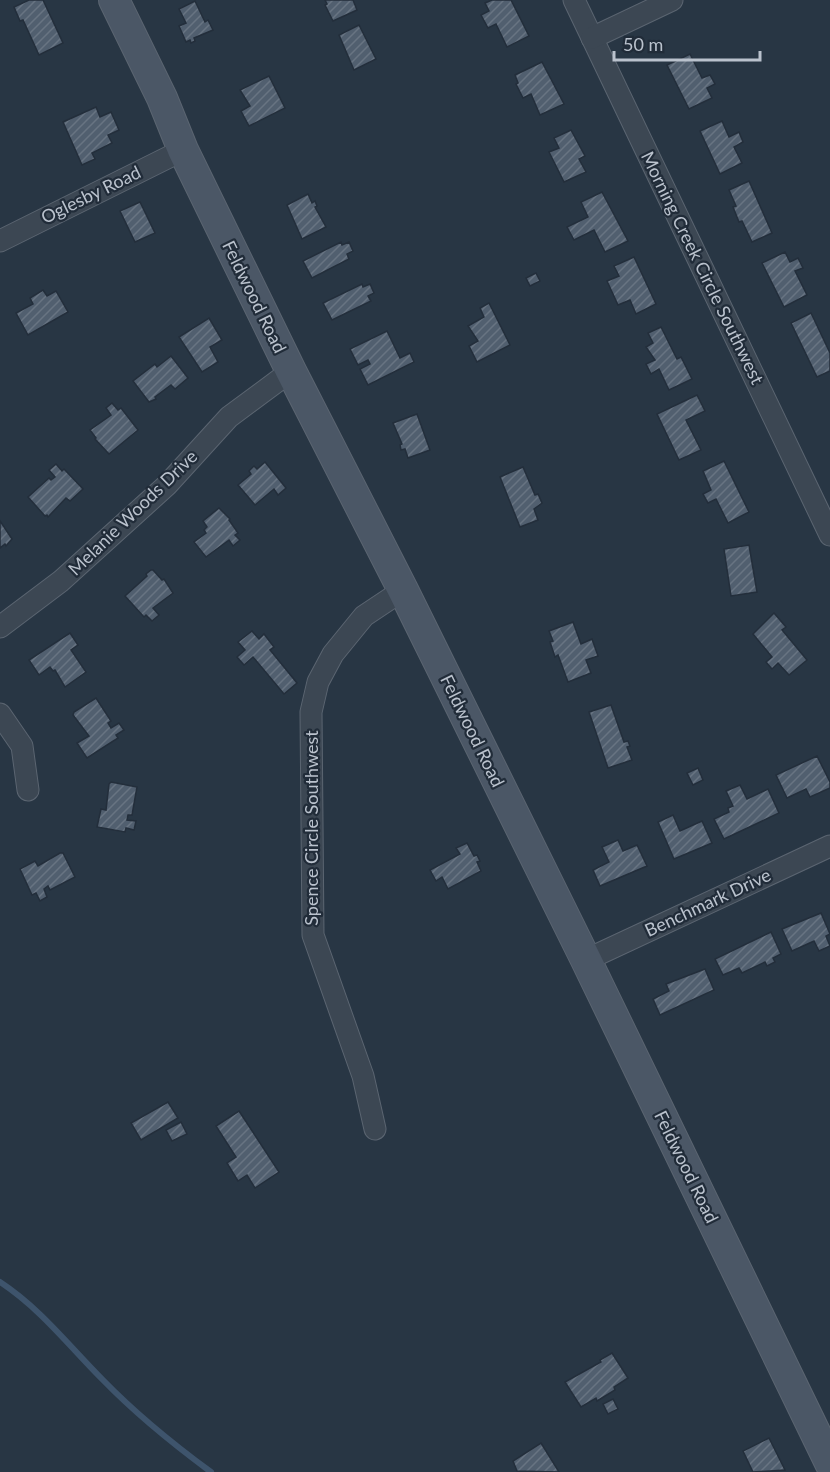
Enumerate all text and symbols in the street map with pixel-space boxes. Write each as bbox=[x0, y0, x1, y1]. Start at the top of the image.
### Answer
scale bar bbox=[614, 24, 760, 62]
text: 50 m bbox=[623, 33, 663, 55]
street label: Morning Creek Circle Southwest bbox=[637, 148, 769, 388]
street label: Oglesby Road bbox=[37, 160, 144, 228]
street label: Feldwood Road bbox=[218, 237, 292, 356]
street label: Melanie Woods Drive bbox=[63, 445, 201, 580]
street label: Feldwood Road bbox=[436, 671, 510, 790]
street label: Spence Circle Southwest bbox=[300, 730, 322, 926]
street label: Benchmark Drive bbox=[641, 863, 774, 941]
street label: Feldwood Road bbox=[650, 1107, 724, 1226]

